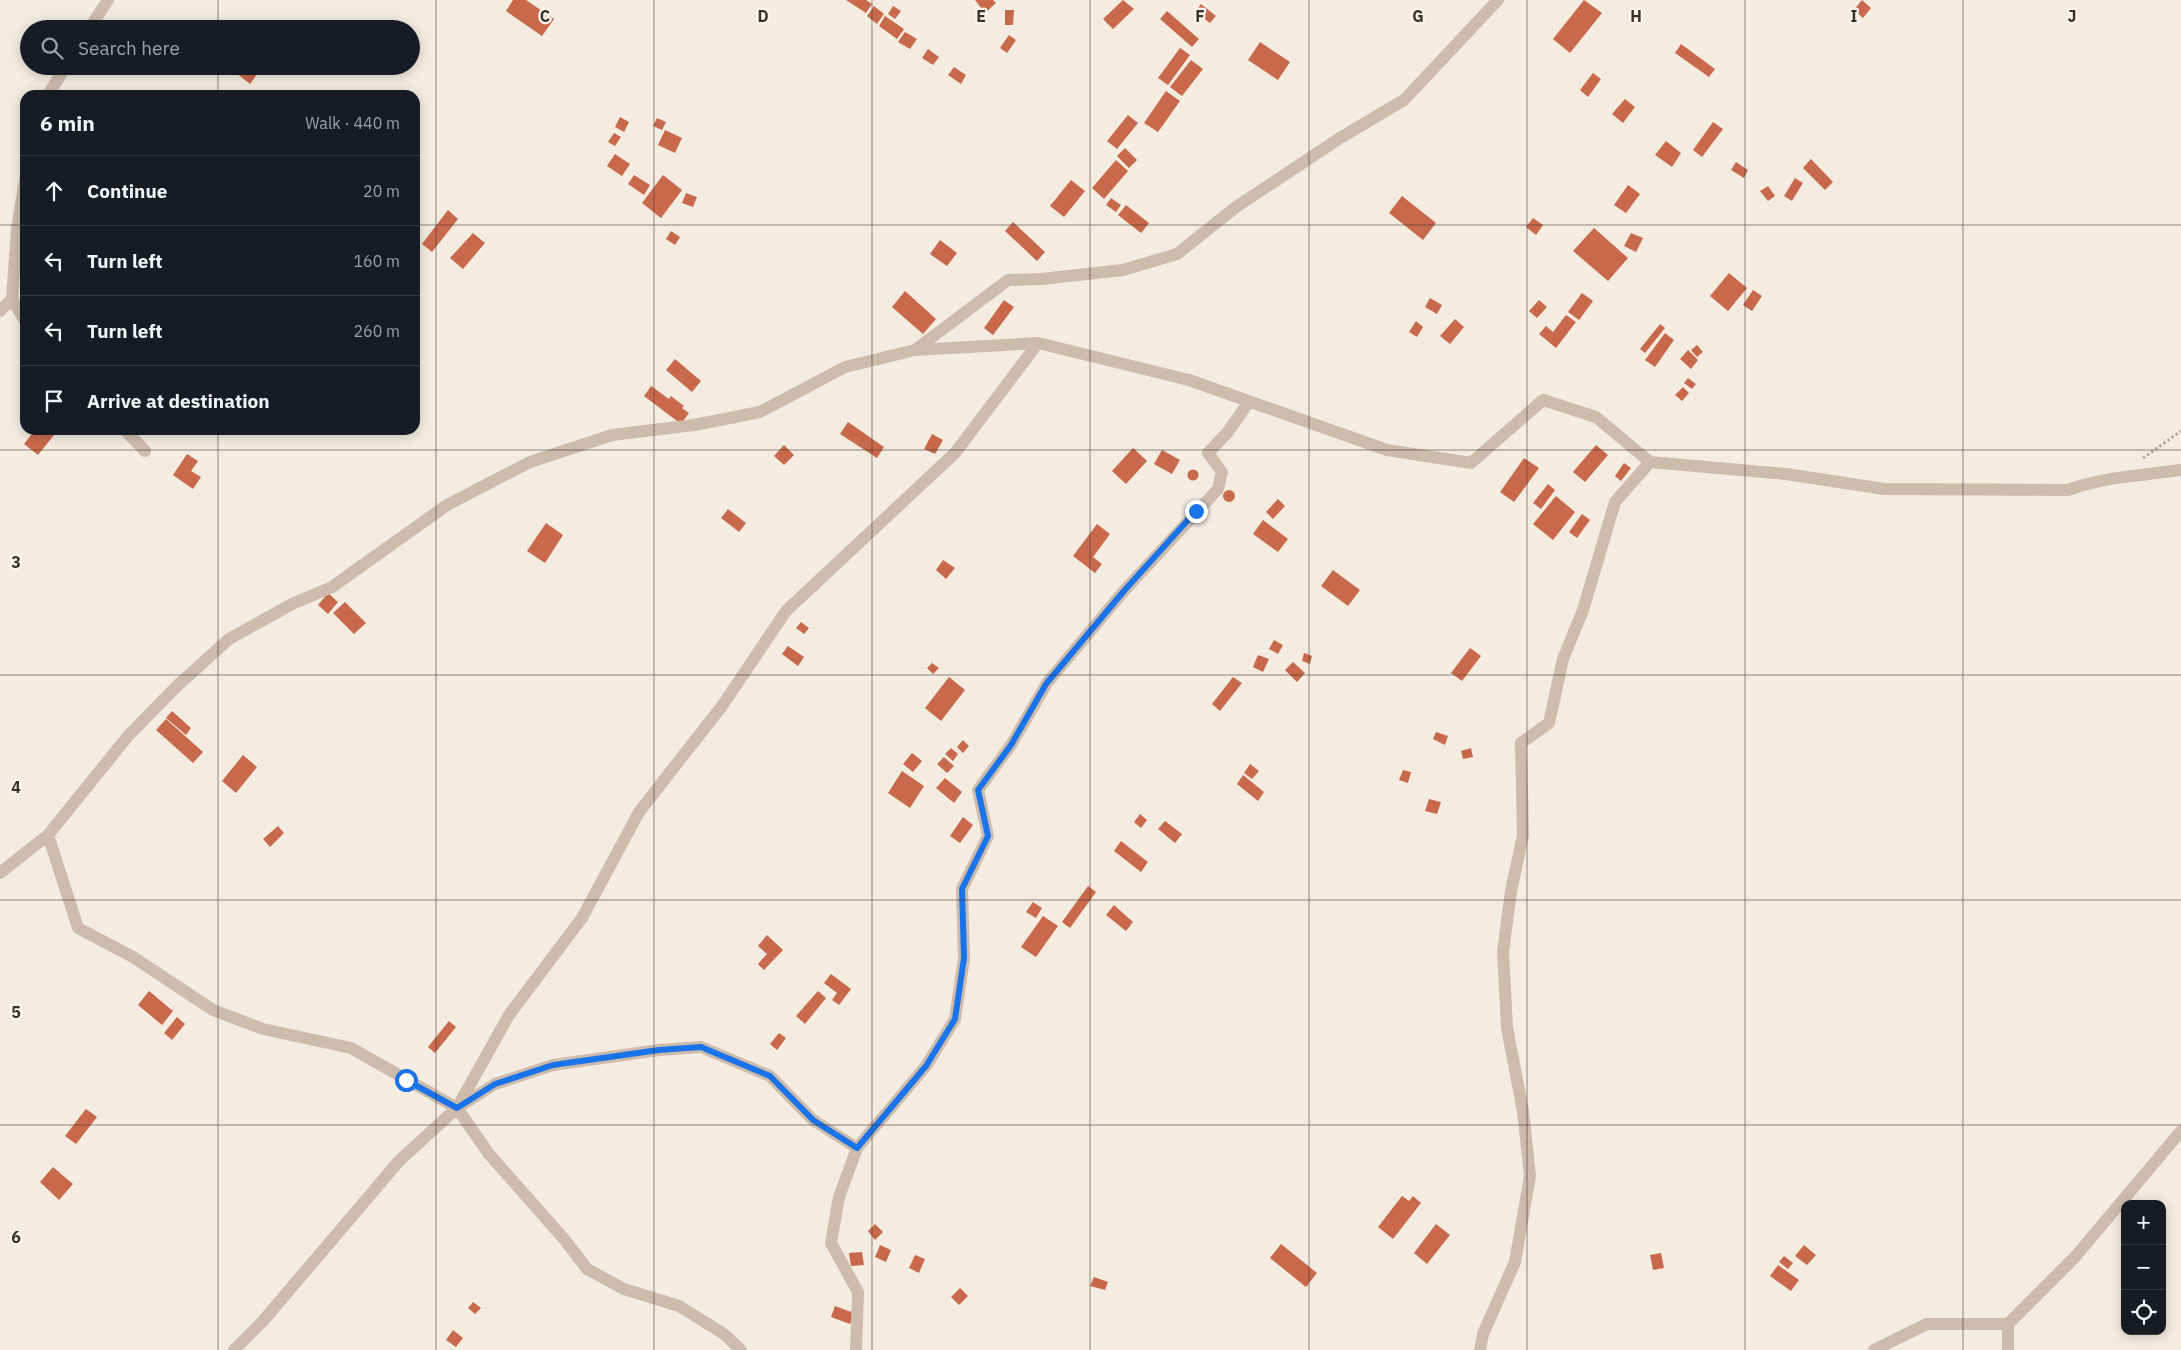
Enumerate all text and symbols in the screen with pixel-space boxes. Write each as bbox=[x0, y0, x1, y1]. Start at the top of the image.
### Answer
text: C bbox=[540, 6, 550, 26]
text: D bbox=[757, 6, 769, 26]
text: E bbox=[976, 6, 986, 26]
text: F bbox=[1195, 6, 1205, 26]
text: G bbox=[1412, 6, 1424, 26]
text: H bbox=[1630, 6, 1642, 26]
text: I bbox=[1851, 6, 1858, 26]
text: J bbox=[2068, 6, 2076, 26]
search box bbox=[20, 20, 420, 75]
icon: search bbox=[38, 34, 66, 62]
text: Search here bbox=[78, 36, 180, 60]
text: 6 min bbox=[40, 109, 95, 137]
text: Walk · 440 m bbox=[305, 113, 400, 133]
icon: ahead bbox=[40, 177, 68, 205]
text: Continue bbox=[87, 179, 167, 203]
text: 20 m bbox=[363, 181, 400, 201]
icon: left bbox=[40, 247, 68, 275]
text: Turn left bbox=[87, 249, 163, 273]
text: 160 m bbox=[353, 251, 400, 271]
icon: left bbox=[40, 317, 68, 345]
text: Turn left bbox=[87, 319, 163, 343]
text: 260 m bbox=[353, 321, 400, 341]
icon: arrive bbox=[40, 387, 68, 415]
text: Arrive at destination bbox=[87, 389, 270, 413]
route end bbox=[1185, 500, 1208, 523]
text: 3 bbox=[11, 552, 21, 572]
text: 4 bbox=[11, 777, 21, 797]
text: 5 bbox=[11, 1002, 21, 1022]
route start bbox=[395, 1069, 418, 1092]
map controls bbox=[2121, 1200, 2166, 1335]
button: + bbox=[2121, 1200, 2166, 1245]
text: 6 bbox=[11, 1227, 21, 1247]
button: − bbox=[2121, 1245, 2166, 1290]
button: locate bbox=[2121, 1290, 2166, 1335]

